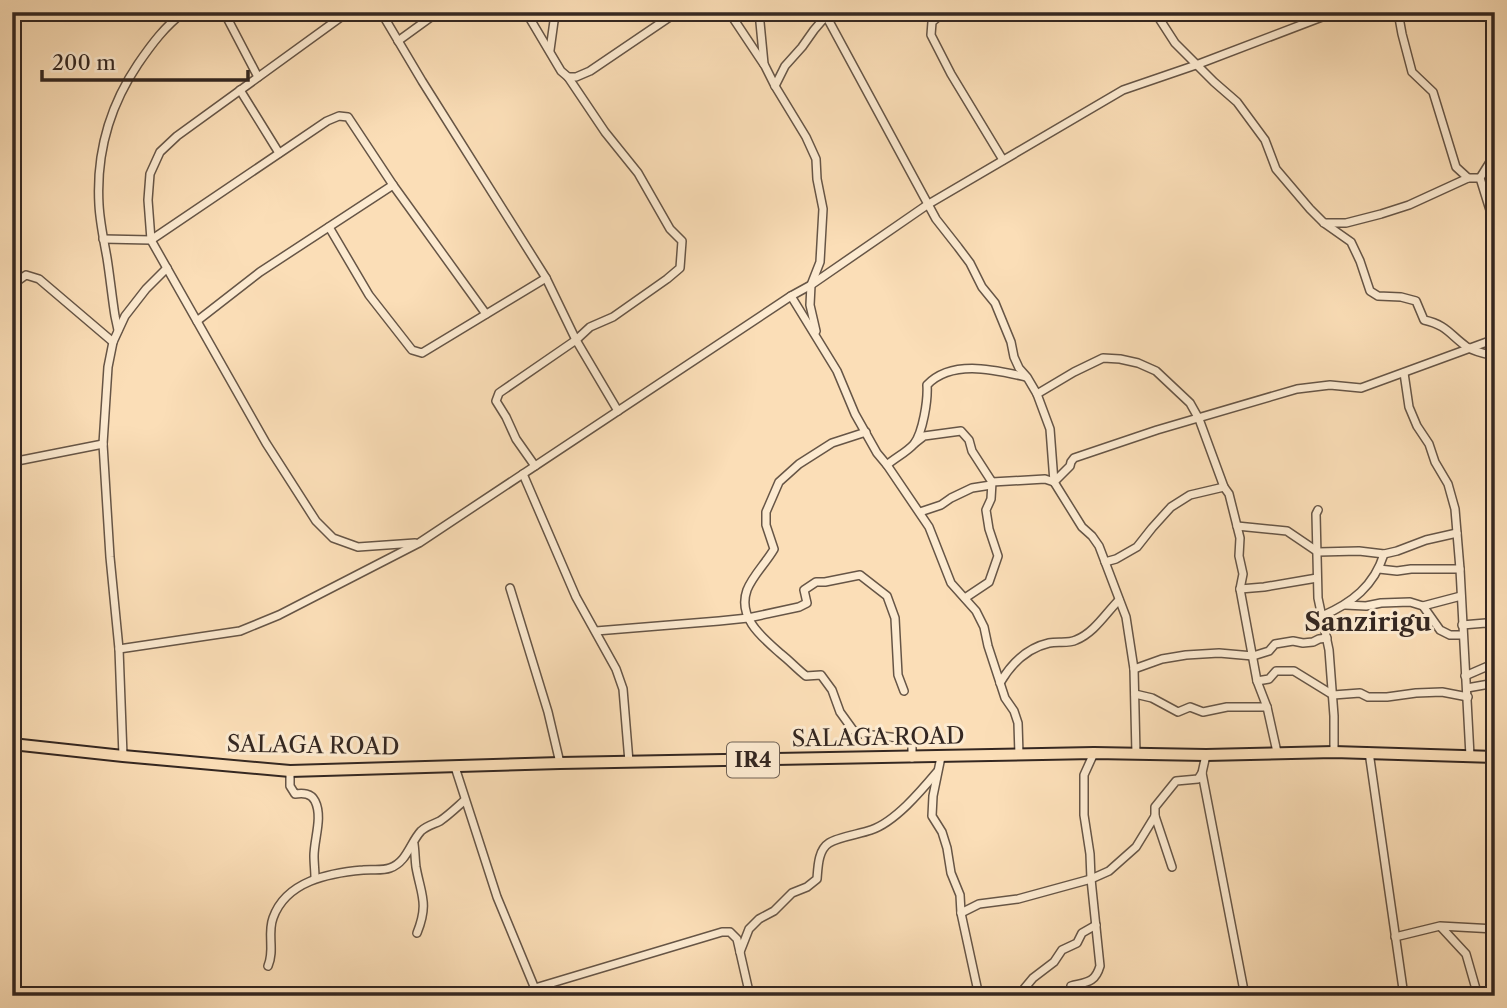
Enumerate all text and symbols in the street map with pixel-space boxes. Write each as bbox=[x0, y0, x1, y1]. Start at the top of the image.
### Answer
scale bar bbox=[42, 38, 248, 82]
text: 200 m bbox=[52, 50, 116, 75]
district label: Sanzirigu bbox=[1304, 606, 1432, 638]
street label: SALAGA ROAD bbox=[791, 721, 965, 753]
street label: SALAGA ROAD bbox=[226, 729, 400, 761]
road number: IR4 bbox=[727, 742, 779, 778]

